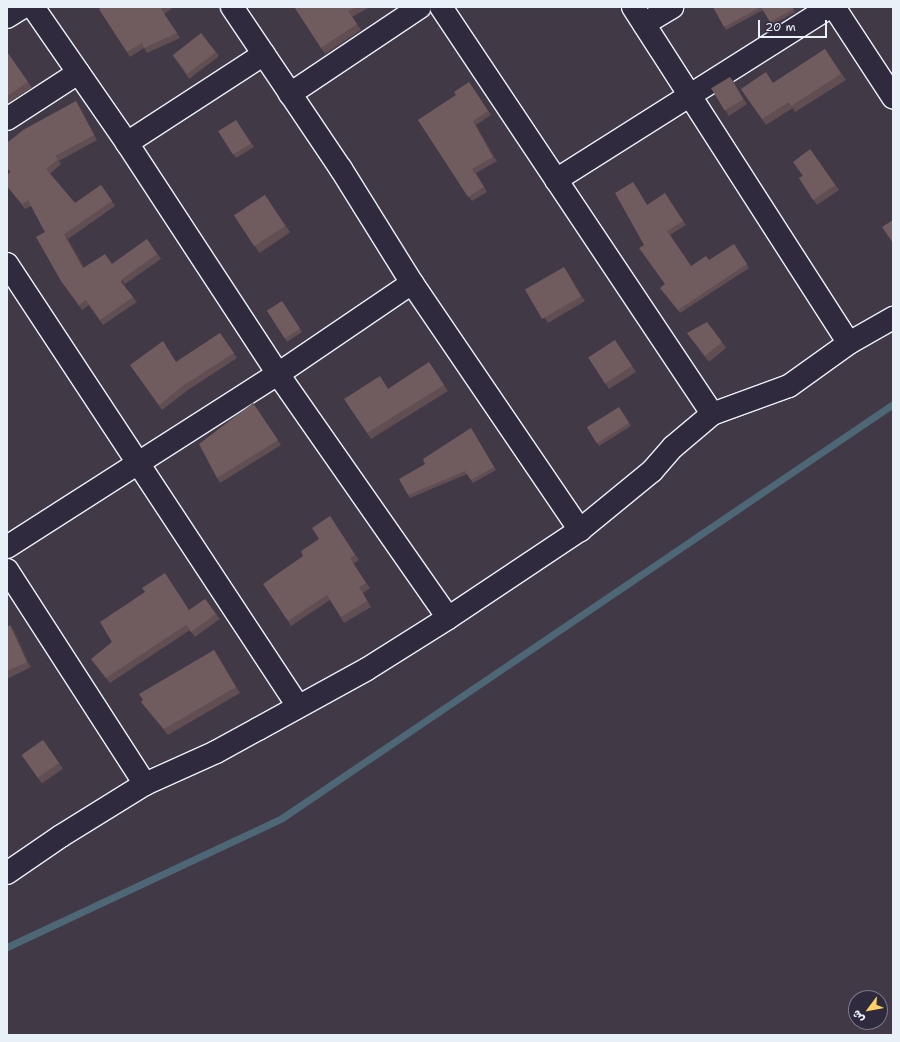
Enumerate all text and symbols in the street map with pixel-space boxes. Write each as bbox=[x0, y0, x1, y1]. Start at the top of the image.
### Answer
scale bar bbox=[760, 12, 829, 38]
text: 20 m bbox=[765, 19, 796, 35]
north arrow bbox=[848, 990, 888, 1030]
text: ش bbox=[849, 1007, 868, 1025]

